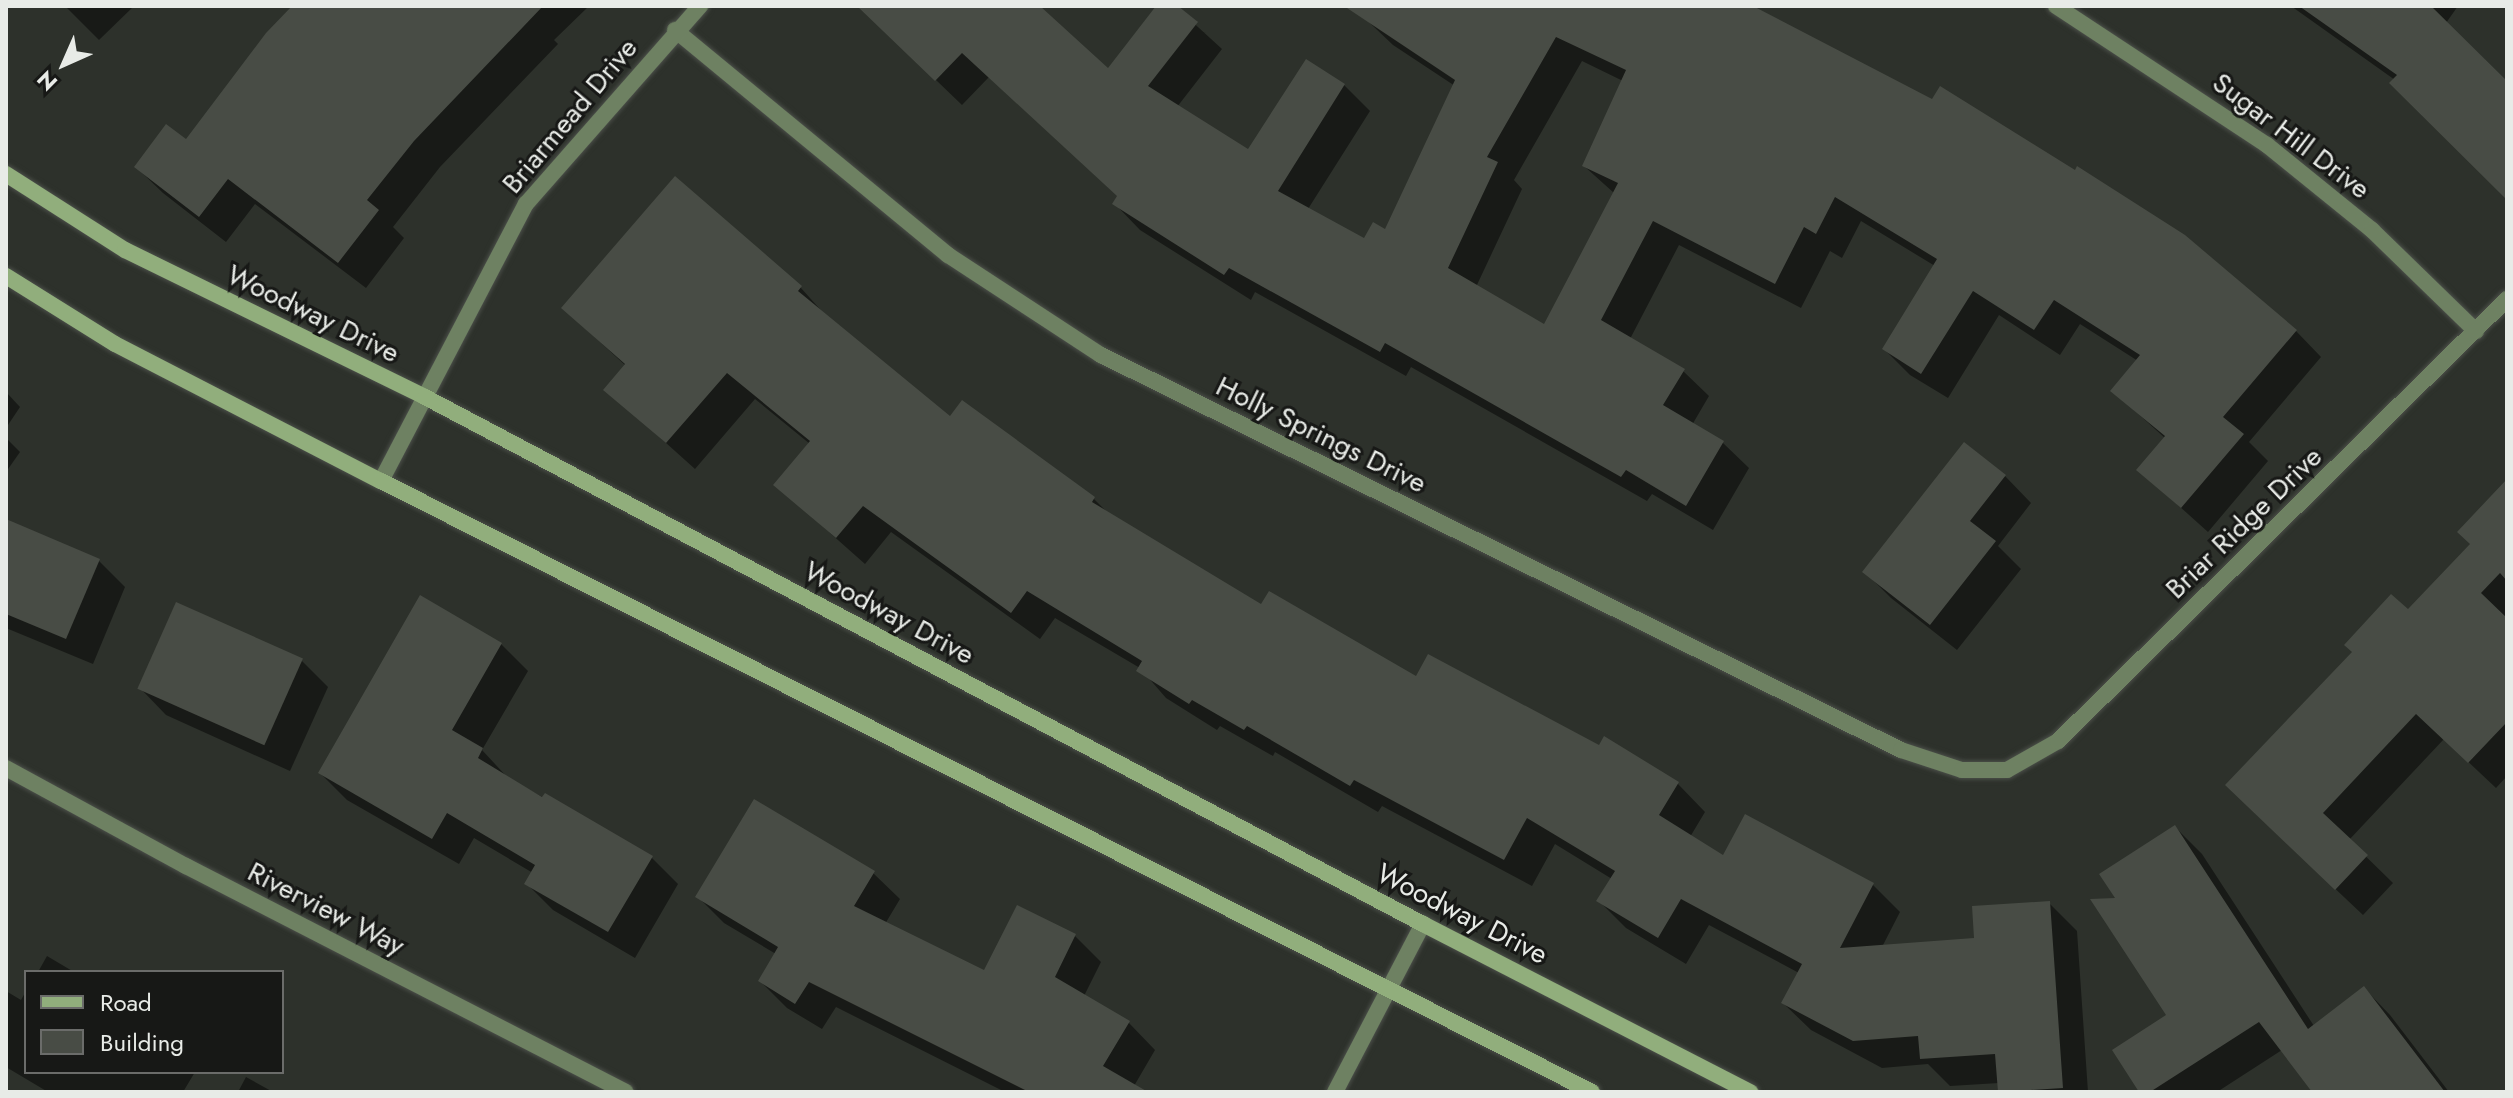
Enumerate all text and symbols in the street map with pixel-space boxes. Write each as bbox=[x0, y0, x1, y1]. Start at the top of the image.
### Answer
north arrow bbox=[24, 24, 104, 104]
street label: Briarmead Drive bbox=[495, 32, 645, 200]
text: N bbox=[30, 63, 65, 98]
street label: Sugar Hill Drive bbox=[2206, 66, 2376, 206]
street label: Woodway Drive bbox=[221, 258, 405, 370]
street label: Holly Springs Drive bbox=[1210, 370, 1432, 500]
street label: Briar Ridge Drive bbox=[2159, 440, 2329, 606]
street label: Woodway Drive bbox=[798, 554, 980, 672]
street label: Riverview Way bbox=[242, 855, 410, 963]
street label: Woodway Drive bbox=[1371, 857, 1553, 971]
legend bbox=[24, 970, 284, 1074]
text: Road bbox=[100, 985, 152, 1020]
text: Building bbox=[100, 1025, 184, 1060]

